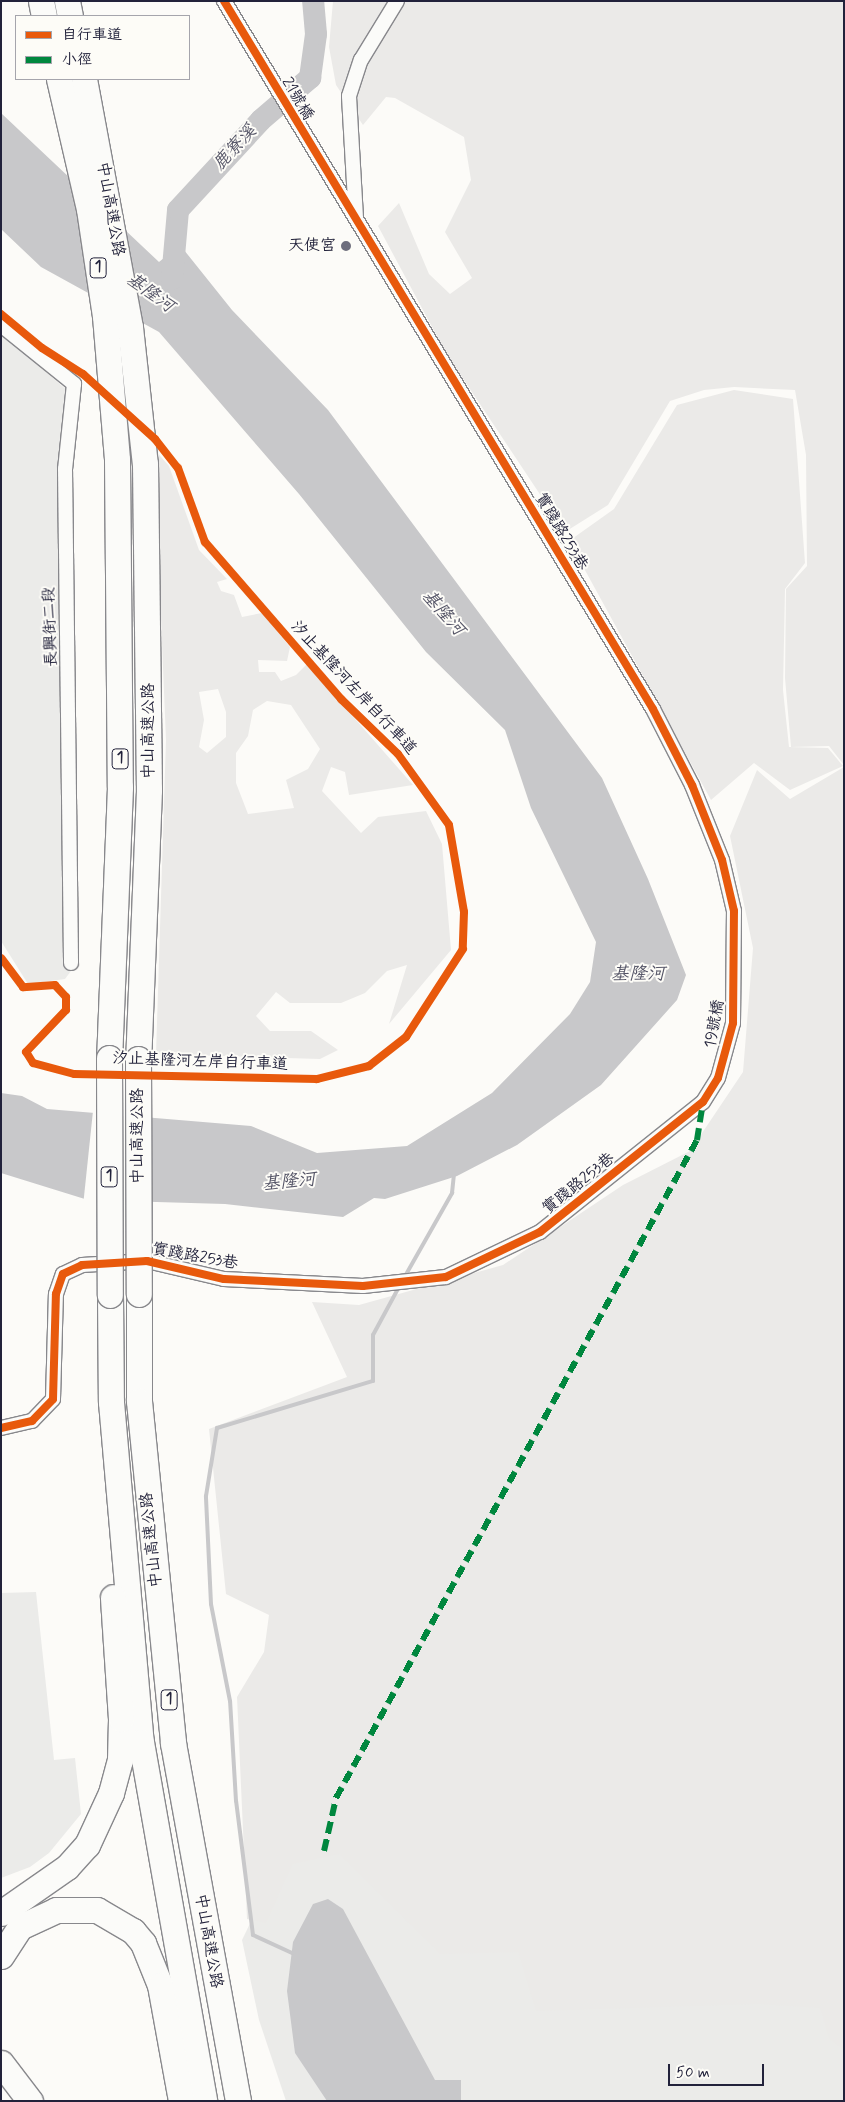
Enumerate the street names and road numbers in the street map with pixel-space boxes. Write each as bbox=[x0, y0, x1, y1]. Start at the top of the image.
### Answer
street label: 21號橋 bbox=[277, 74, 317, 124]
street label: 中山高速公路 bbox=[92, 160, 128, 258]
road number: 1 bbox=[89, 256, 107, 280]
street label: 實踐路253巷 bbox=[530, 490, 592, 574]
street label: 長興街二段 bbox=[40, 587, 62, 667]
street label: 汐止基隆河左岸自行車道 bbox=[286, 617, 420, 759]
street label: 中山高速公路 bbox=[139, 683, 159, 779]
road number: 1 bbox=[111, 746, 129, 772]
street label: 19號橋 bbox=[701, 998, 729, 1050]
street label: 汐止基隆河左岸自行車道 bbox=[112, 1049, 288, 1075]
street label: 中山高速公路 bbox=[128, 1088, 148, 1184]
street label: 實踐路253巷 bbox=[539, 1149, 619, 1219]
road number: 1 bbox=[100, 1164, 118, 1190]
street label: 實踐路253巷 bbox=[151, 1240, 239, 1274]
street label: 中山高速公路 bbox=[137, 1491, 167, 1589]
road number: 1 bbox=[160, 1688, 178, 1712]
street label: 中山高速公路 bbox=[190, 1892, 226, 1990]

